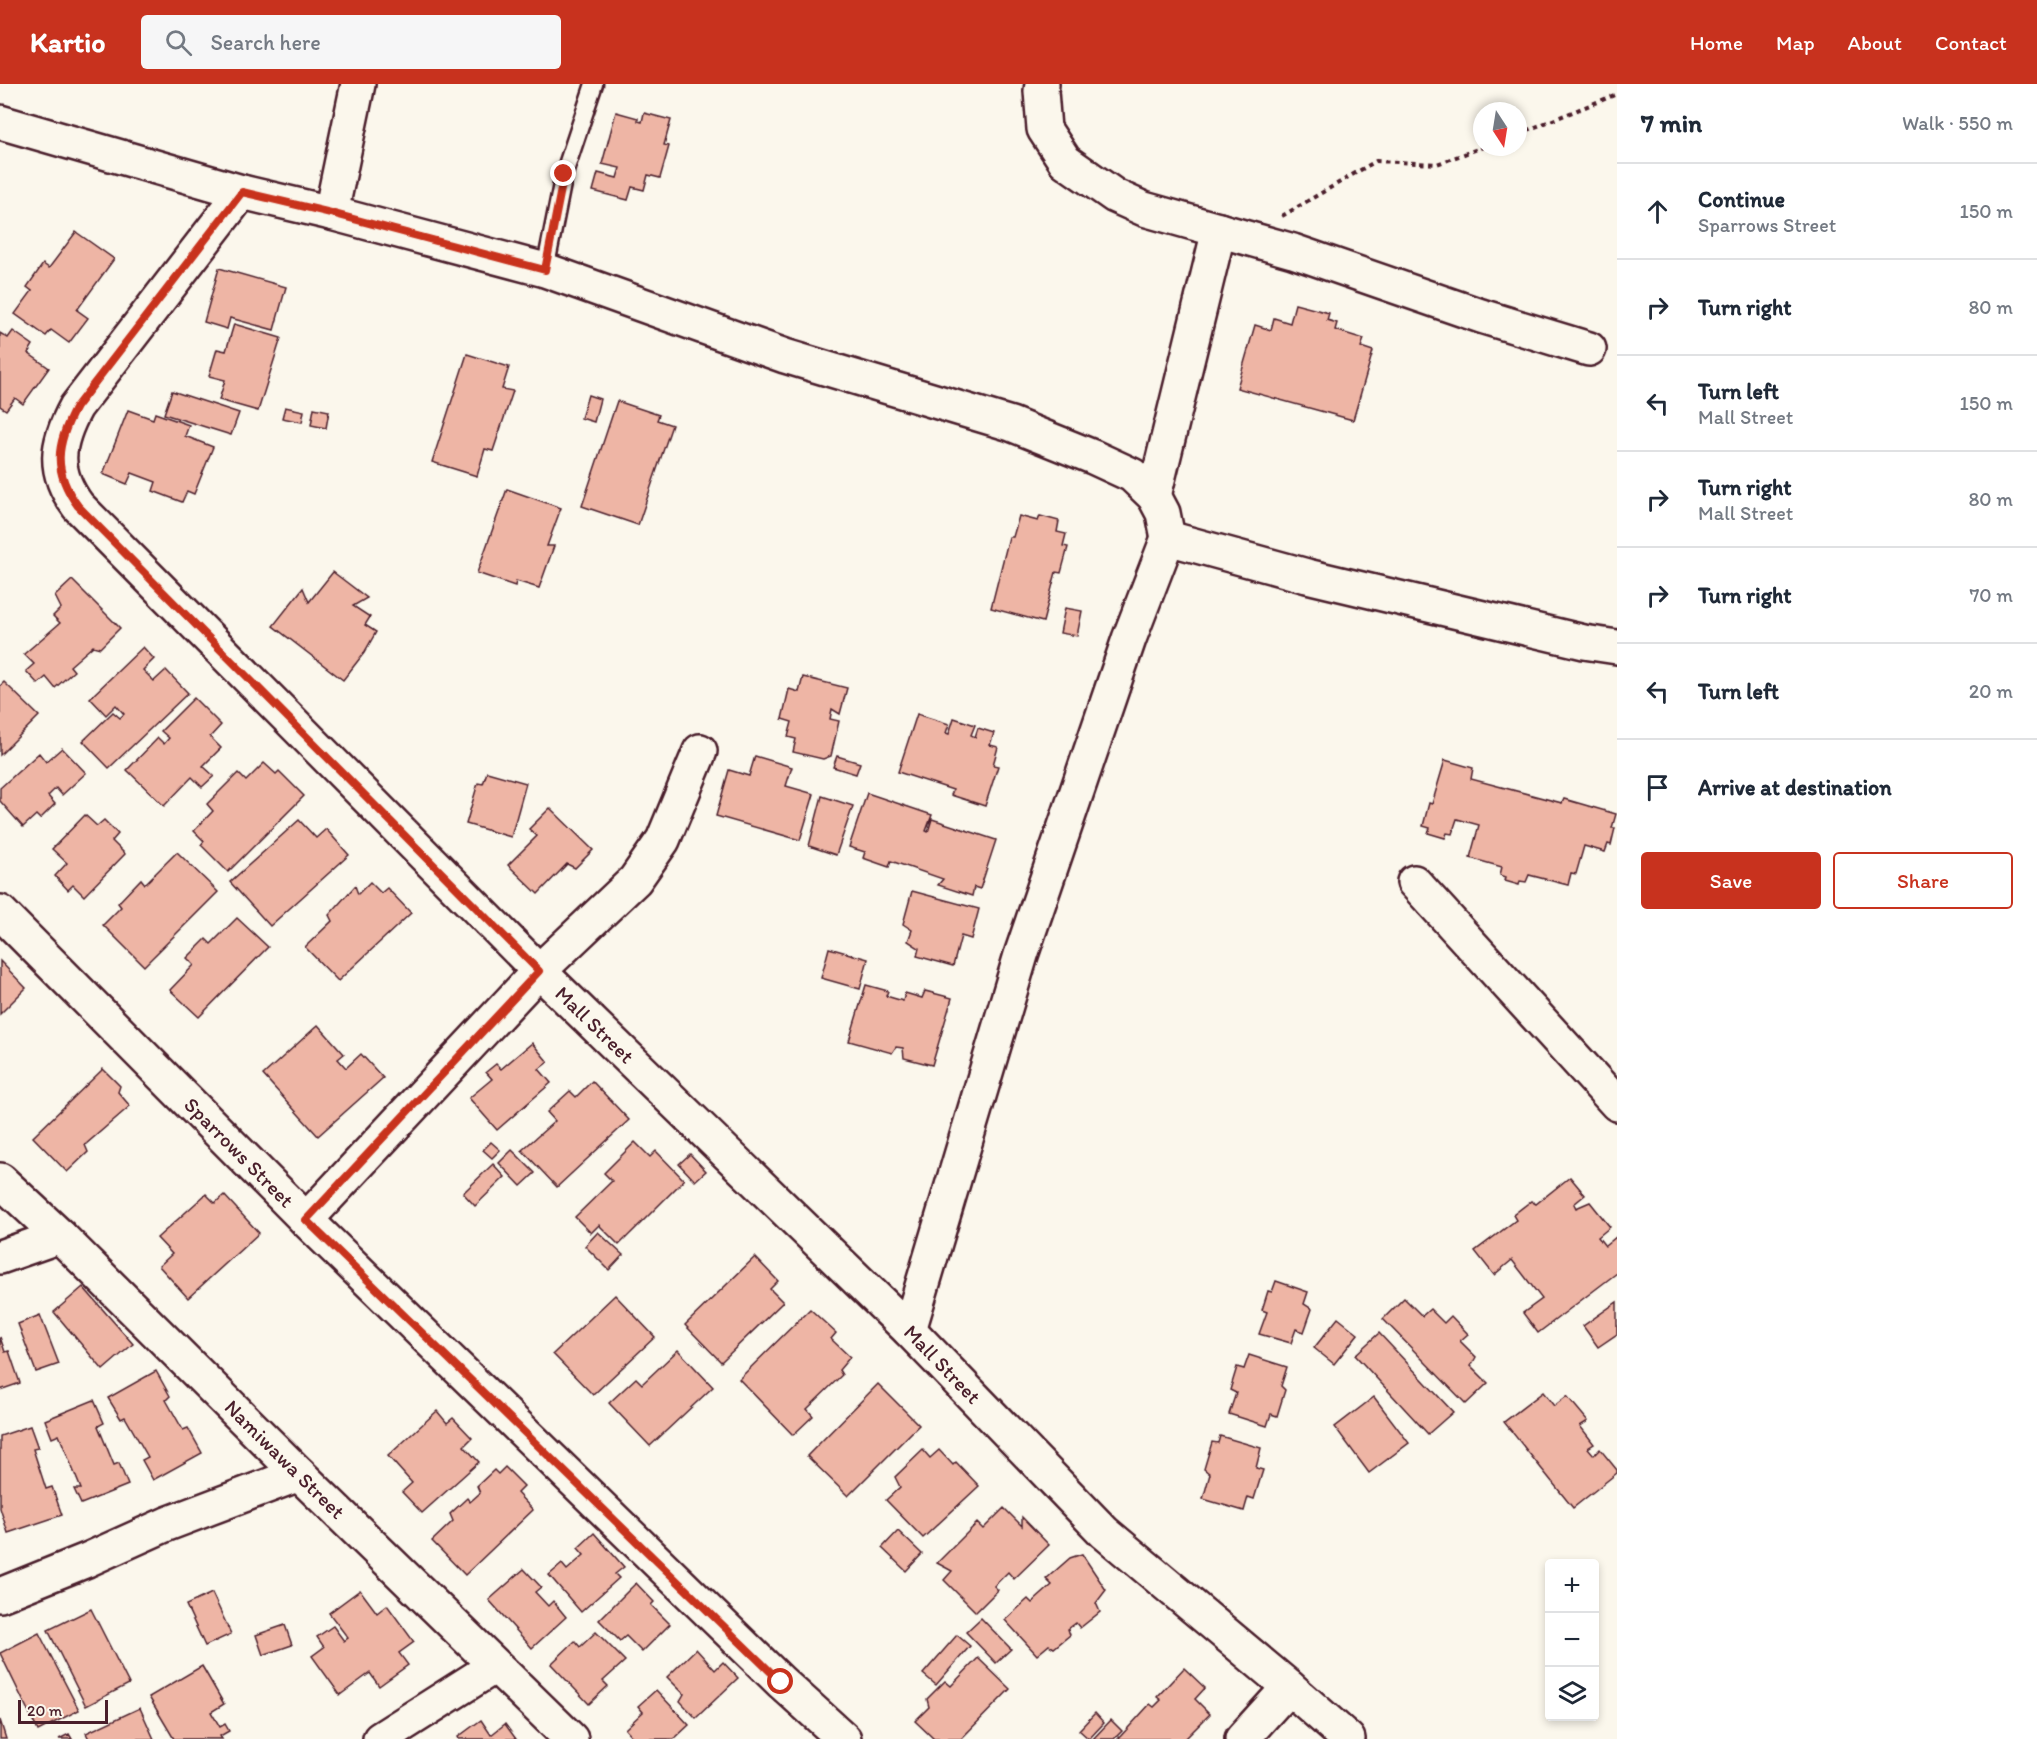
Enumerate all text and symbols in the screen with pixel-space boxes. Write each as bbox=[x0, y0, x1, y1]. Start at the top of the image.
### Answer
search box bbox=[141, 15, 561, 69]
text: Kartio bbox=[30, 25, 105, 59]
icon: search bbox=[162, 26, 195, 59]
text: Search here bbox=[210, 29, 321, 56]
text: Home bbox=[1690, 30, 1743, 55]
text: Map bbox=[1776, 30, 1815, 55]
text: About bbox=[1848, 30, 1902, 55]
text: Contact bbox=[1935, 30, 2007, 55]
north arrow bbox=[1473, 102, 1527, 156]
text: 7 min bbox=[1641, 107, 1702, 139]
text: Walk · 550 m bbox=[1902, 111, 2013, 135]
route end bbox=[550, 160, 576, 186]
text: Continue bbox=[1698, 186, 1785, 213]
icon: ahead bbox=[1641, 195, 1674, 228]
text: 150 m bbox=[1960, 199, 2013, 223]
text: Sparrows Street bbox=[1698, 213, 1836, 237]
icon: right bbox=[1641, 291, 1674, 324]
text: Turn right bbox=[1698, 294, 1792, 321]
text: 80 m bbox=[1968, 295, 2013, 319]
text: Turn left bbox=[1698, 378, 1779, 405]
icon: left bbox=[1641, 387, 1674, 420]
text: 150 m bbox=[1960, 391, 2013, 415]
text: Mall Street bbox=[1698, 405, 1793, 429]
text: Turn right bbox=[1698, 474, 1792, 501]
icon: right bbox=[1641, 483, 1674, 516]
text: 80 m bbox=[1968, 487, 2013, 511]
text: Mall Street bbox=[1698, 501, 1793, 525]
icon: right bbox=[1641, 579, 1674, 612]
text: Turn right bbox=[1698, 582, 1792, 609]
text: 70 m bbox=[1969, 583, 2013, 607]
icon: left bbox=[1641, 675, 1674, 708]
text: Turn left bbox=[1698, 678, 1779, 705]
text: 20 m bbox=[1969, 679, 2013, 703]
icon: arrive bbox=[1641, 771, 1674, 804]
text: Arrive at destination bbox=[1698, 774, 1892, 801]
button: Save bbox=[1641, 852, 1821, 909]
button: Share bbox=[1833, 852, 2013, 909]
street label: Mall Street bbox=[550, 981, 640, 1068]
street label: Sparrows Street bbox=[179, 1092, 299, 1213]
street label: Mall Street bbox=[899, 1319, 986, 1409]
street label: Namiwawa Street bbox=[220, 1394, 351, 1524]
map controls bbox=[1545, 1559, 1599, 1721]
button: + bbox=[1545, 1559, 1599, 1613]
button: − bbox=[1545, 1613, 1599, 1667]
button: layers bbox=[1545, 1667, 1599, 1721]
route start bbox=[767, 1668, 793, 1694]
scale bar bbox=[18, 1697, 108, 1724]
text: 20 m bbox=[27, 1701, 62, 1720]

